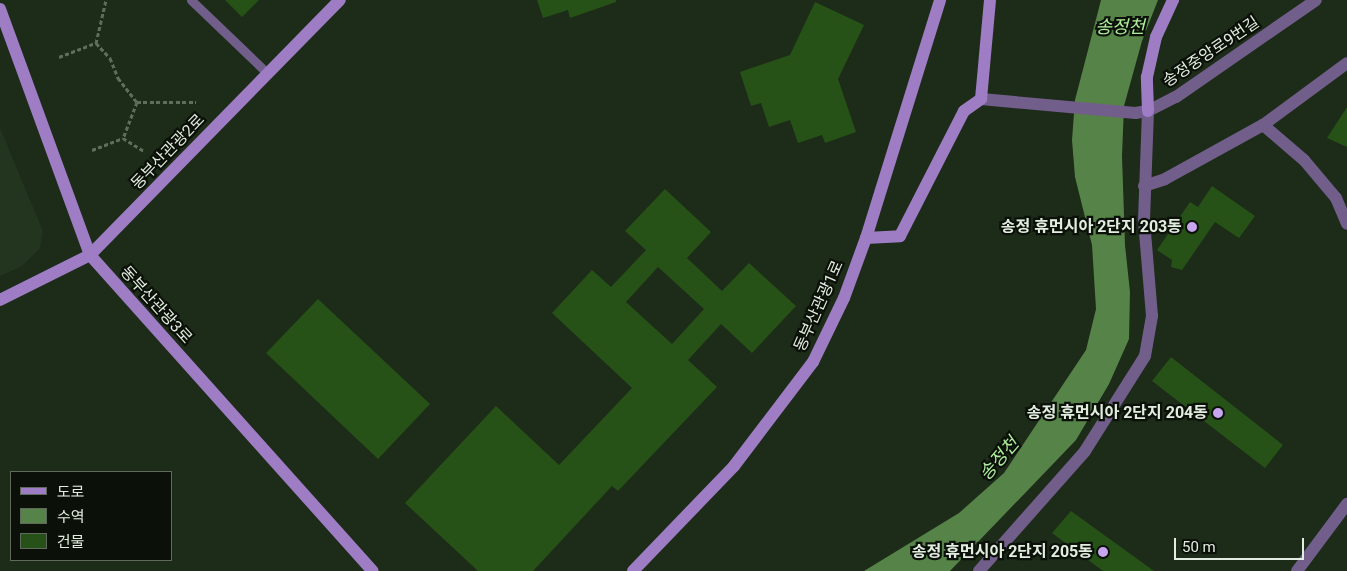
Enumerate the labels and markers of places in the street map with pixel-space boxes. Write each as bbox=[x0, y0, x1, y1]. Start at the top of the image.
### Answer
place label: 송정 휴먼시아 2단지 203동 bbox=[1001, 217, 1182, 237]
marker: 송정 휴먼시아 2단지 203동 bbox=[1186, 221, 1198, 233]
place label: 송정 휴먼시아 2단지 204동 bbox=[1027, 403, 1208, 423]
marker: 송정 휴먼시아 2단지 204동 bbox=[1212, 407, 1224, 419]
place label: 송정 휴먼시아 2단지 205동 bbox=[912, 542, 1093, 562]
marker: 송정 휴먼시아 2단지 205동 bbox=[1097, 546, 1109, 558]

